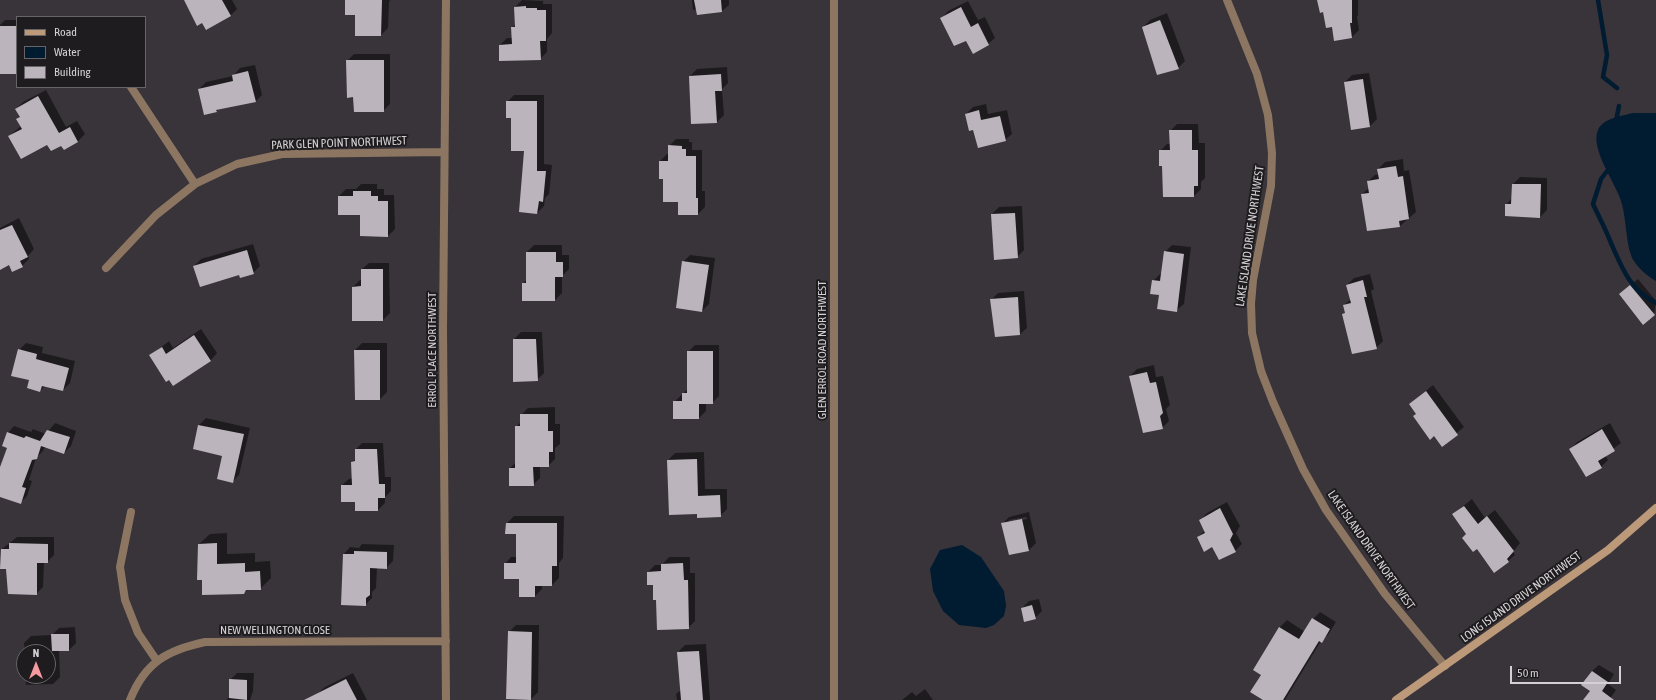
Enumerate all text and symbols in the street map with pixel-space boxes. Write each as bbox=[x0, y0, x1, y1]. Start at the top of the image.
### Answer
legend bbox=[16, 16, 146, 88]
text: Road bbox=[54, 25, 77, 39]
text: Water bbox=[54, 45, 80, 59]
text: Building bbox=[54, 65, 91, 79]
street label: PARK GLEN POINT NORTHWEST bbox=[271, 133, 407, 153]
street label: LAKE ISLAND DRIVE NORTHWEST bbox=[1233, 165, 1267, 307]
street label: GLEN ERROL ROAD NORTHWEST bbox=[815, 281, 829, 419]
street label: ERROL PLACE NORTHWEST bbox=[425, 292, 439, 408]
street label: LAKE ISLAND DRIVE NORTHWEST bbox=[1324, 488, 1418, 612]
street label: LONG ISLAND DRIVE NORTHWEST bbox=[1458, 548, 1584, 646]
street label: NEW WELLINGTON CLOSE bbox=[220, 623, 330, 637]
north arrow bbox=[16, 644, 56, 684]
text: N bbox=[33, 647, 39, 659]
scale bar bbox=[1512, 658, 1623, 684]
text: 50 m bbox=[1517, 666, 1539, 680]

